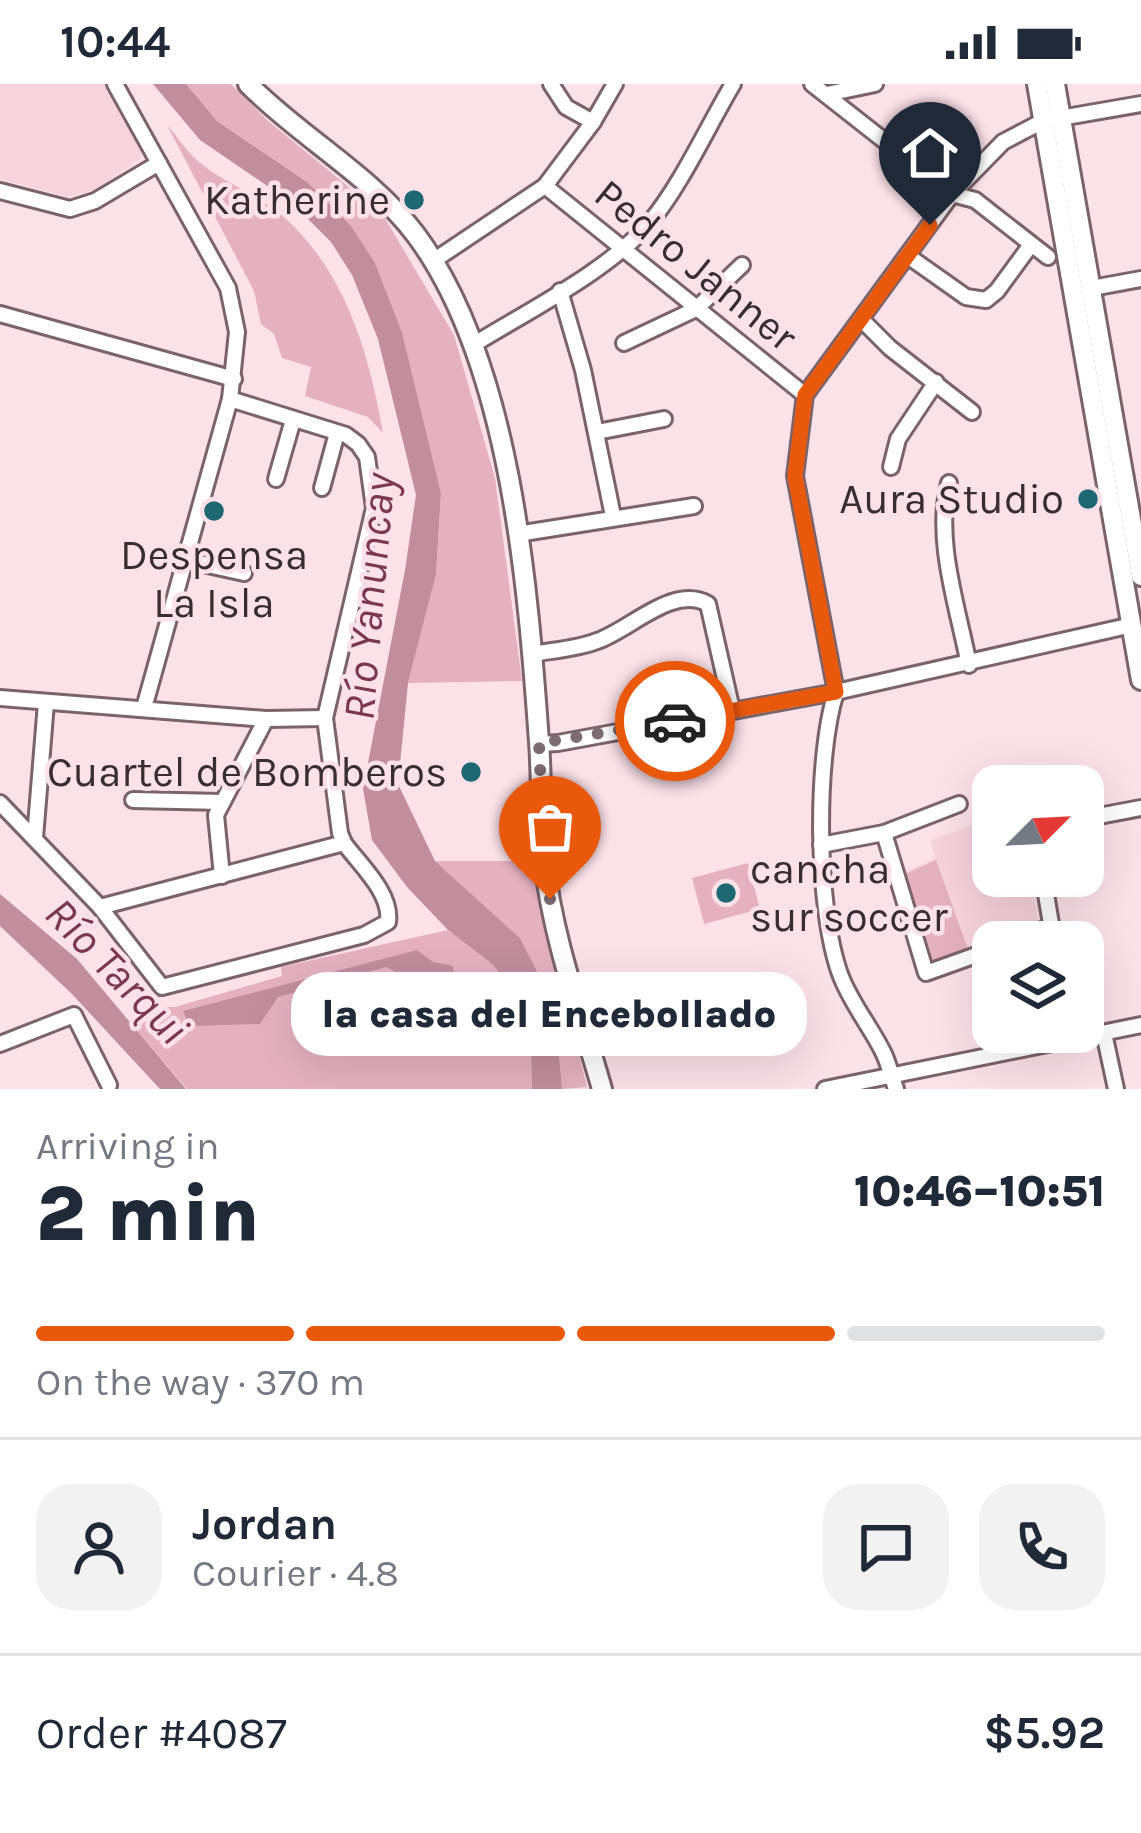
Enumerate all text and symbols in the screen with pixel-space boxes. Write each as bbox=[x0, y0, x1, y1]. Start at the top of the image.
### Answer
text: 10:44 bbox=[60, 16, 170, 68]
pin bbox=[879, 102, 981, 225]
icon: home bbox=[897, 120, 963, 186]
street label: Pedro Janner bbox=[585, 168, 808, 362]
place label: Katherine bbox=[204, 175, 390, 225]
marker: Katherine bbox=[401, 187, 427, 213]
water label: Río Yanuncay bbox=[332, 470, 407, 723]
place label: Aura Studio bbox=[839, 474, 1064, 524]
marker: Aura Studio bbox=[1075, 486, 1101, 512]
marker: Despensa La Isla bbox=[201, 498, 227, 524]
place label: Despensa La Isla bbox=[120, 530, 308, 628]
courier bbox=[615, 661, 735, 781]
icon: car bbox=[642, 688, 708, 754]
place label: Cuartel de Bomberos bbox=[47, 747, 447, 797]
marker: Cuartel de Bomberos bbox=[458, 759, 484, 785]
north arrow bbox=[972, 765, 1104, 897]
map controls bbox=[972, 765, 1104, 1053]
pin bbox=[499, 776, 601, 899]
icon: bag bbox=[517, 794, 583, 860]
place label: cancha sur soccer bbox=[750, 844, 949, 942]
marker: cancha sur soccer bbox=[713, 880, 739, 906]
water label: Río Tarqui bbox=[34, 887, 200, 1056]
button: layers bbox=[972, 921, 1104, 1053]
callout: la casa del Encebollado bbox=[292, 971, 808, 1055]
text: la casa del Encebollado bbox=[322, 991, 776, 1037]
text: Arriving in bbox=[36, 1123, 219, 1169]
text: 10:46–10:51 bbox=[854, 1165, 1105, 1217]
text: 2 min bbox=[36, 1168, 260, 1260]
text: On the way · 370 m bbox=[36, 1359, 365, 1405]
button: person bbox=[36, 1484, 162, 1610]
button: chat bbox=[823, 1484, 949, 1610]
button: phone bbox=[979, 1484, 1105, 1610]
text: Jordan bbox=[192, 1498, 337, 1550]
text: Courier · 4.8 bbox=[192, 1550, 399, 1596]
text: Order #4087 bbox=[36, 1707, 287, 1759]
text: $5.92 bbox=[983, 1707, 1105, 1759]

